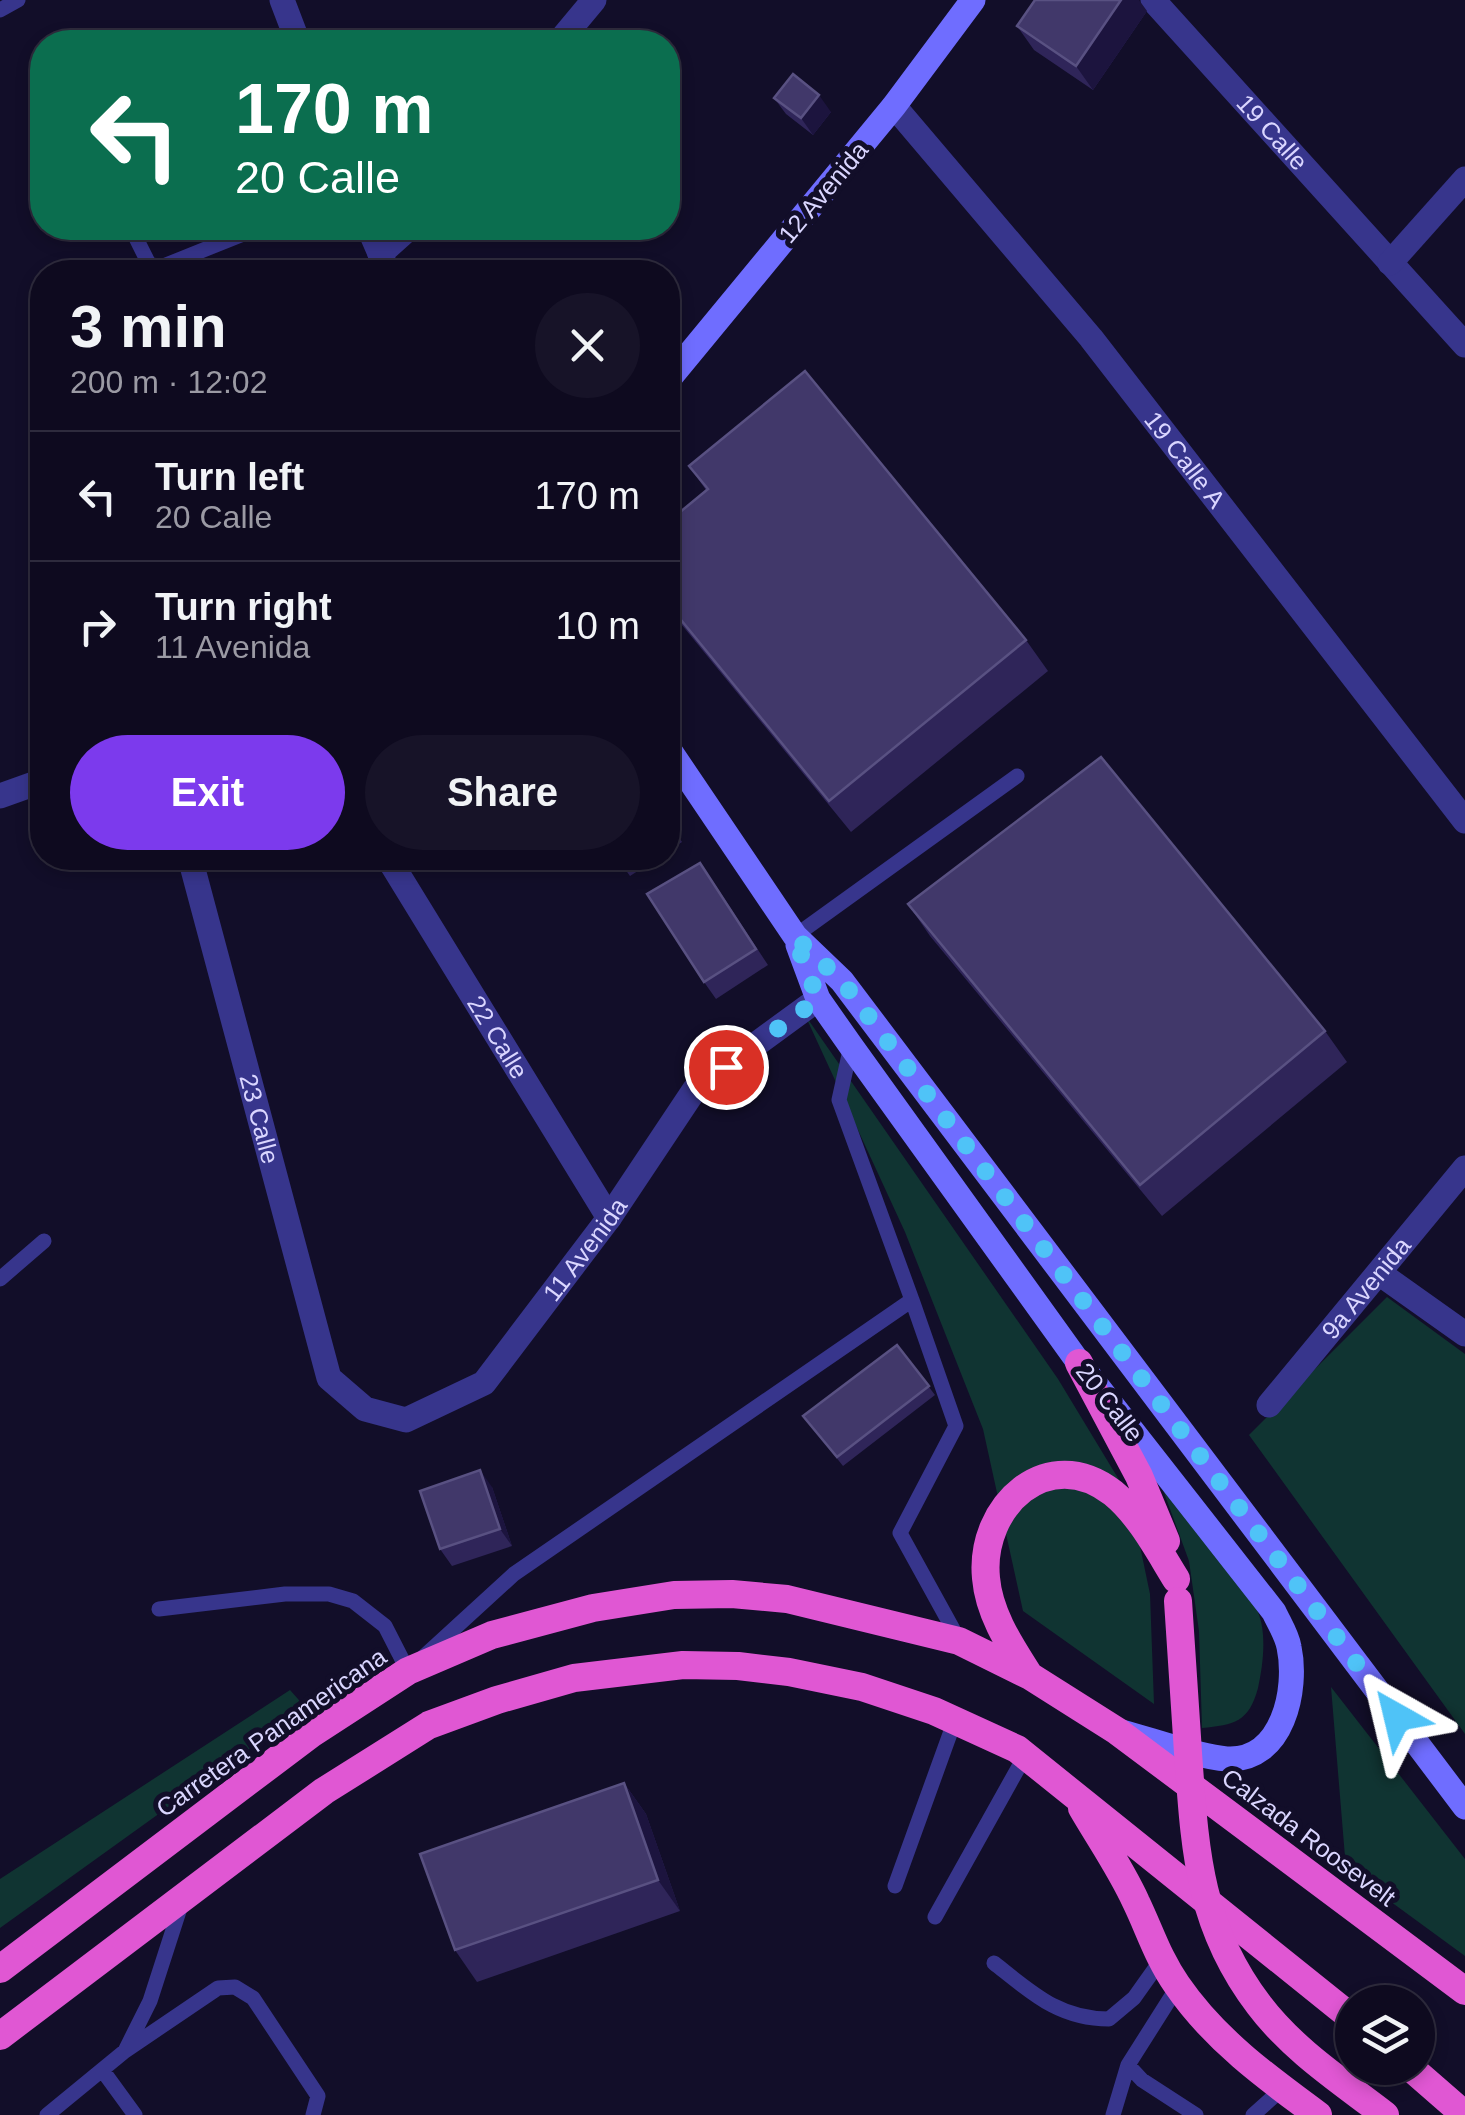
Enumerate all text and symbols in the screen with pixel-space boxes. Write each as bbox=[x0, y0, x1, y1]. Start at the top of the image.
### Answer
icon: left bbox=[70, 70, 200, 200]
text: 170 m bbox=[235, 70, 433, 148]
street label: 19 Calle bbox=[1231, 89, 1314, 175]
street label: 12 Avenida bbox=[773, 136, 873, 248]
text: 20 Calle bbox=[235, 152, 400, 203]
text: 3 min bbox=[70, 293, 227, 360]
button: close bbox=[535, 293, 640, 398]
text: 200 m · 12:02 bbox=[70, 364, 267, 400]
street label: 19 Calle A bbox=[1139, 406, 1231, 513]
text: Turn left bbox=[155, 456, 304, 498]
icon: left bbox=[70, 469, 125, 524]
text: 170 m bbox=[534, 475, 640, 517]
text: 20 Calle bbox=[155, 499, 272, 535]
text: Turn right bbox=[155, 586, 332, 628]
icon: right bbox=[70, 599, 125, 654]
text: 10 m bbox=[556, 605, 640, 647]
text: 11 Avenida bbox=[155, 629, 310, 665]
button: Exit bbox=[70, 735, 345, 850]
button: Share bbox=[365, 735, 640, 850]
street label: 22 Calle bbox=[462, 991, 534, 1083]
pin bbox=[684, 1025, 769, 1110]
icon: arrive bbox=[699, 1040, 754, 1095]
street label: 23 Calle bbox=[234, 1071, 285, 1167]
street label: 11 Avenida bbox=[537, 1193, 632, 1306]
street label: 9a Avenida bbox=[1316, 1231, 1416, 1344]
street label: 20 Calle bbox=[1071, 1357, 1149, 1447]
street label: Carretera Panamericana bbox=[151, 1642, 391, 1822]
position arrow bbox=[1345, 1665, 1449, 1769]
street label: Calzada Roosevelt bbox=[1217, 1763, 1401, 1911]
map controls bbox=[1335, 1985, 1435, 2085]
button: layers bbox=[1335, 1985, 1435, 2085]

